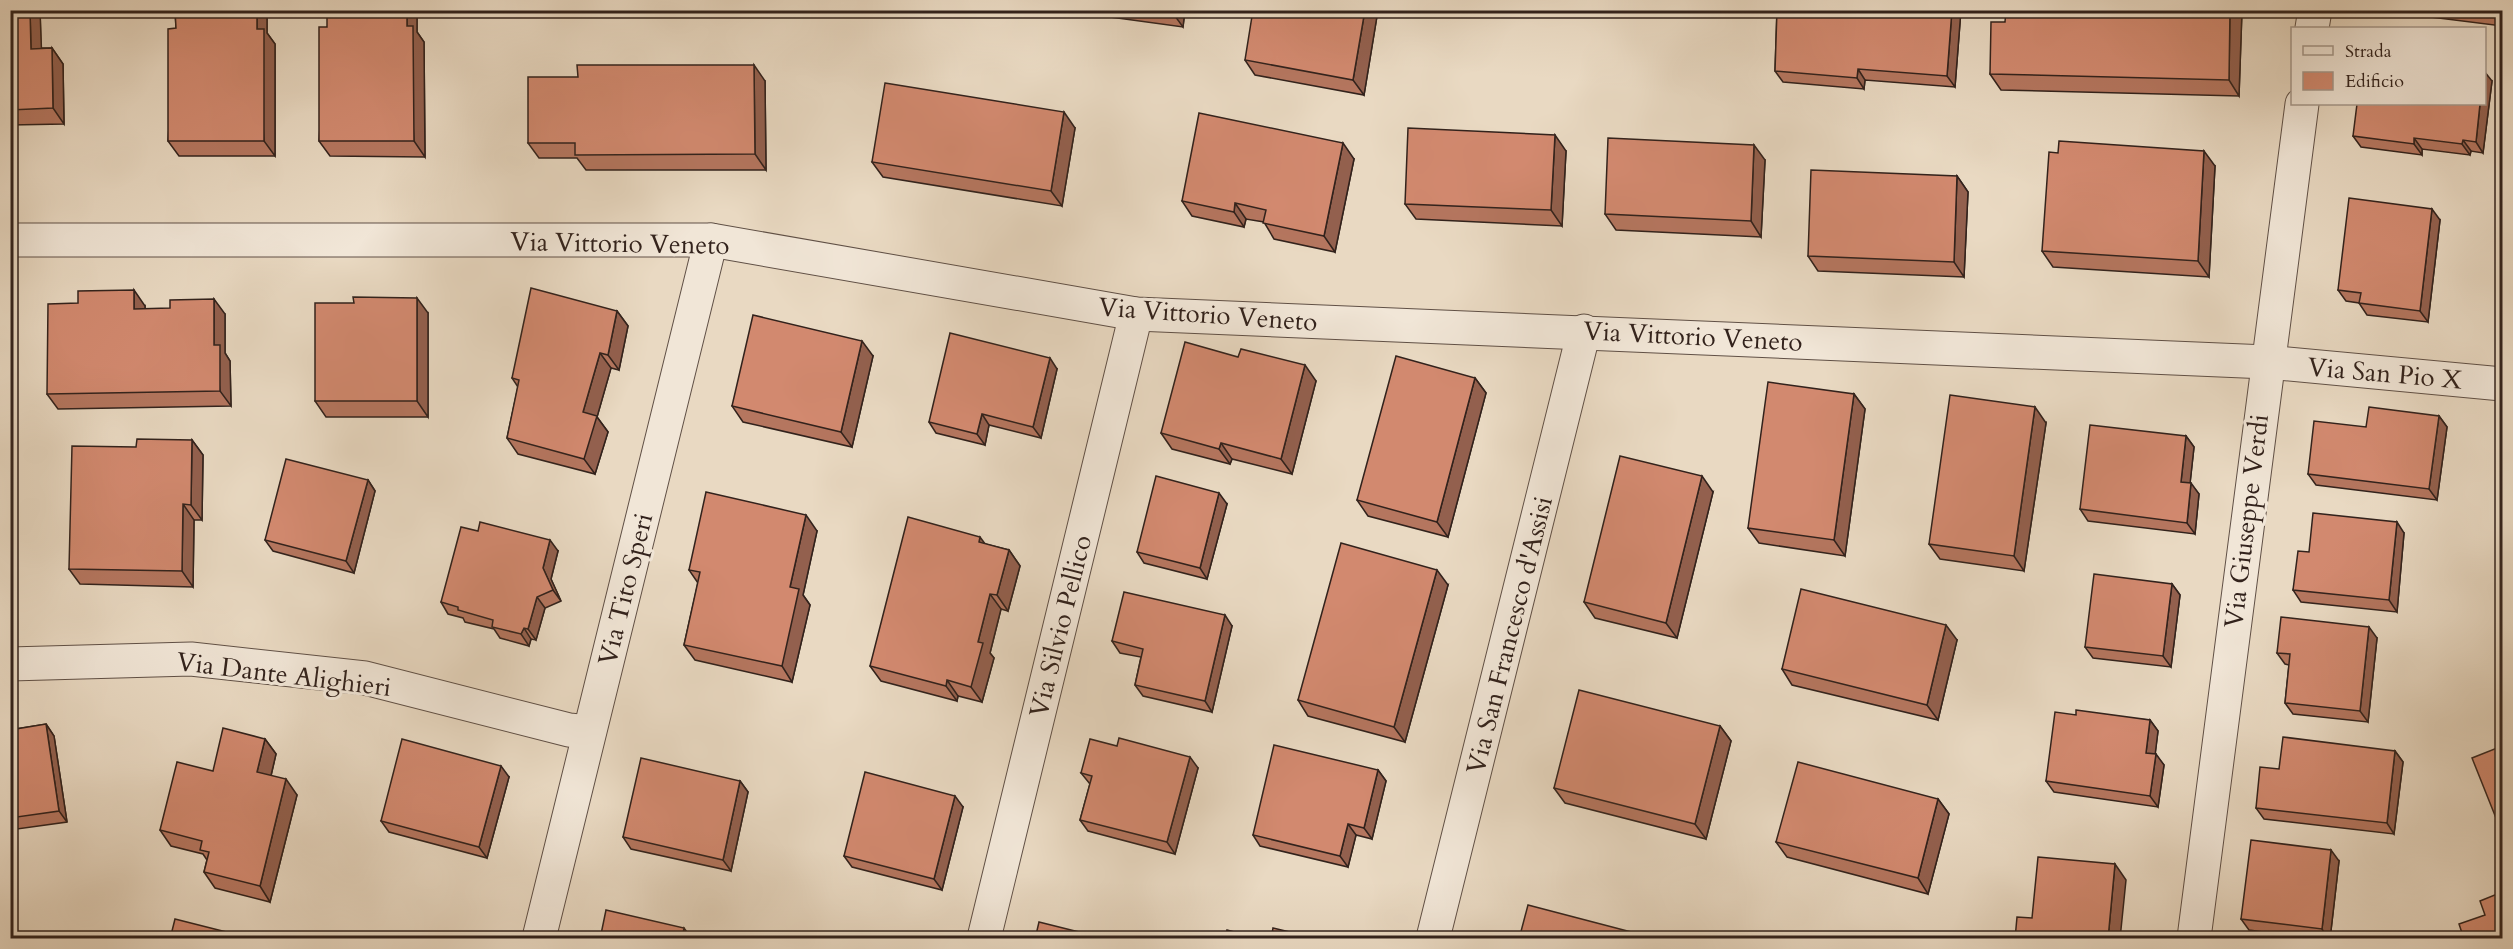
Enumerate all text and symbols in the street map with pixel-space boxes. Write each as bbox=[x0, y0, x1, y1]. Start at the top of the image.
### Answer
legend bbox=[2291, 27, 2486, 105]
text: Strada bbox=[2345, 39, 2392, 64]
text: Edificio bbox=[2345, 69, 2404, 94]
street label: Via Vittorio Veneto bbox=[510, 224, 730, 263]
street label: Via Vittorio Veneto bbox=[1097, 289, 1318, 340]
street label: Via Vittorio Veneto bbox=[1583, 313, 1803, 360]
street label: Via San Pio X bbox=[2306, 349, 2464, 398]
street label: Via Giuseppe Verdi bbox=[2216, 412, 2277, 630]
street label: Via San Francesco d'Assisi bbox=[1458, 493, 1561, 778]
street label: Via Tito Speri bbox=[590, 509, 661, 669]
street label: Via Silvio Pellico bbox=[1021, 531, 1100, 721]
street label: Via Dante Alighieri bbox=[175, 644, 393, 705]

